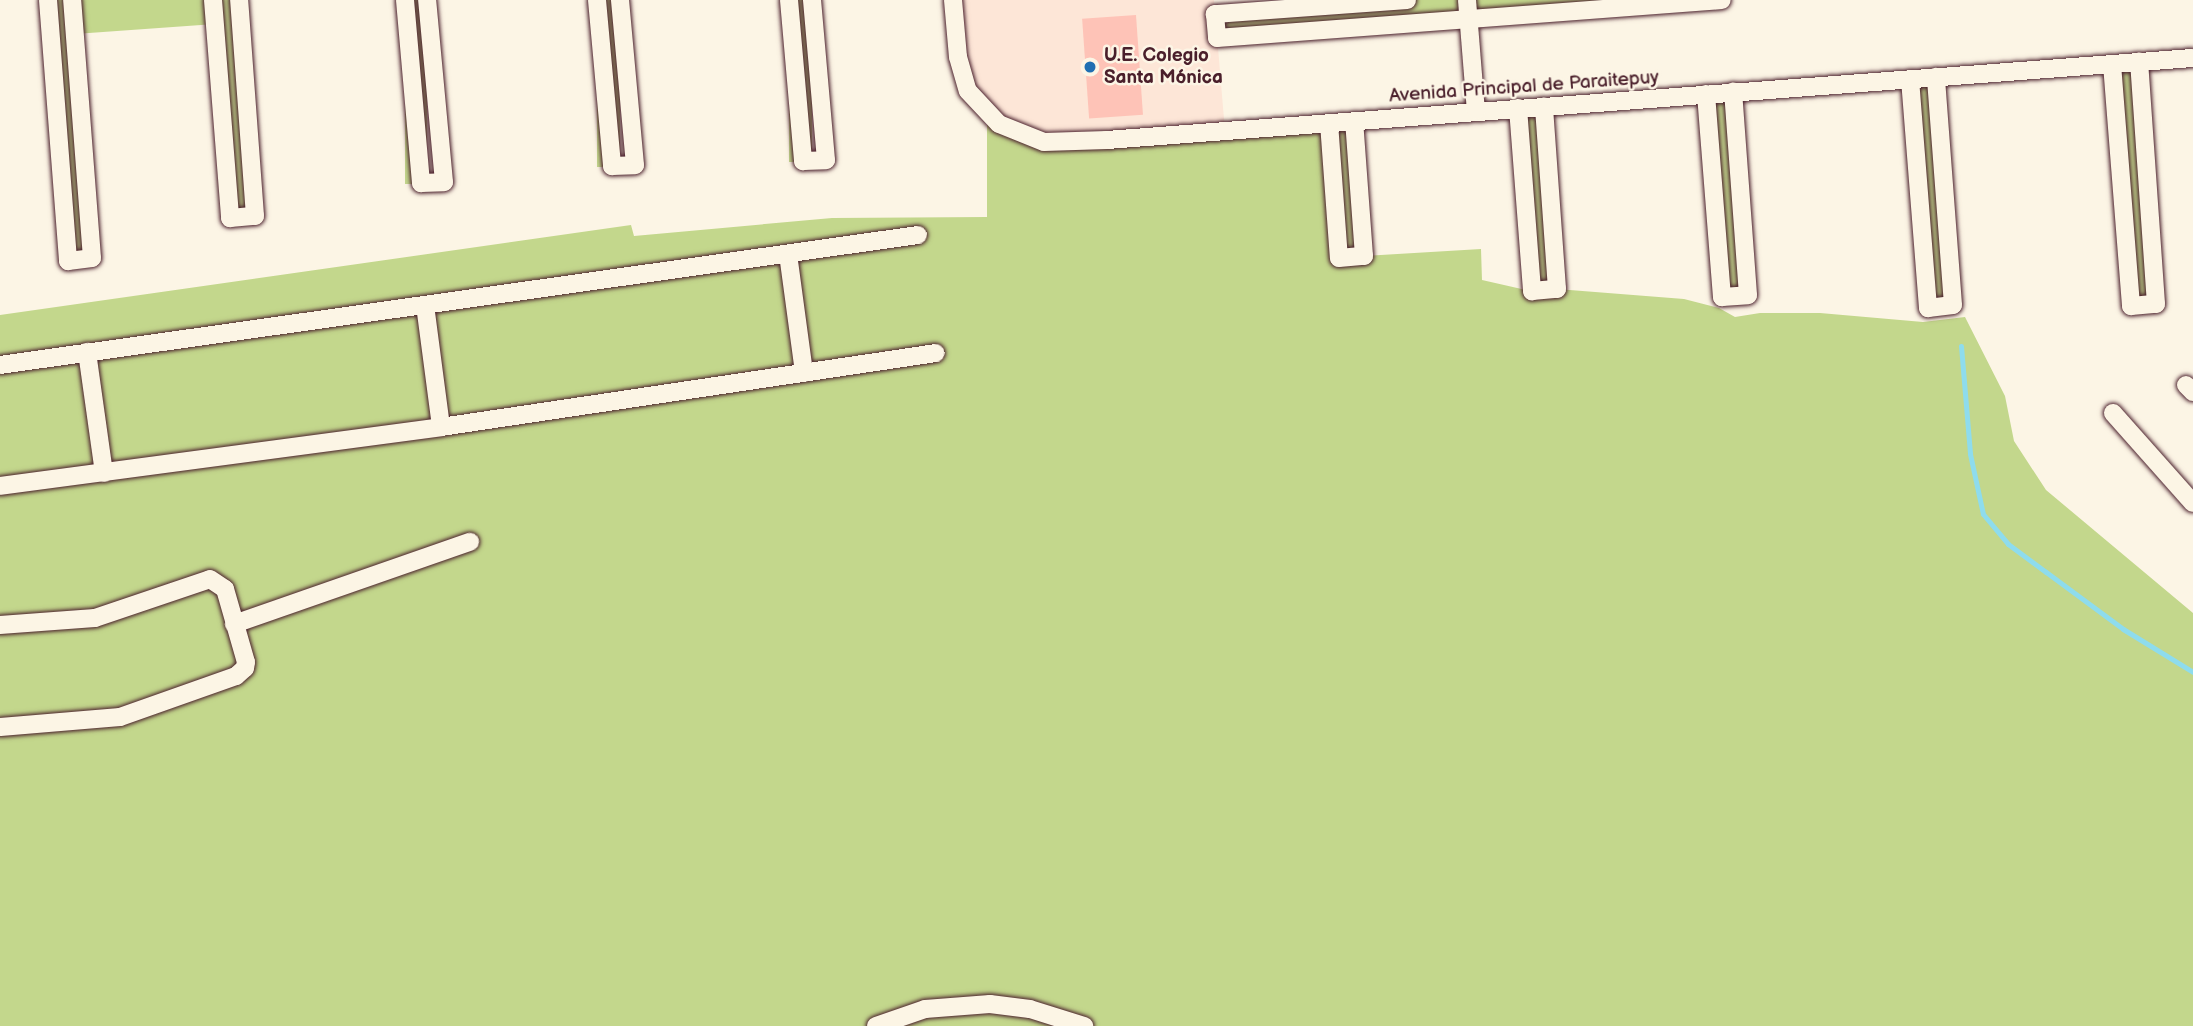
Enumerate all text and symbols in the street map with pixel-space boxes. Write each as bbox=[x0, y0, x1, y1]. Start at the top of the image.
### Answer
place label: U.E. Colegio Santa Mónica bbox=[1104, 45, 1223, 89]
marker: U.E. Colegio Santa Mónica bbox=[1082, 59, 1098, 75]
street label: Avenida Principal de Paraitepuy bbox=[1388, 66, 1660, 108]

